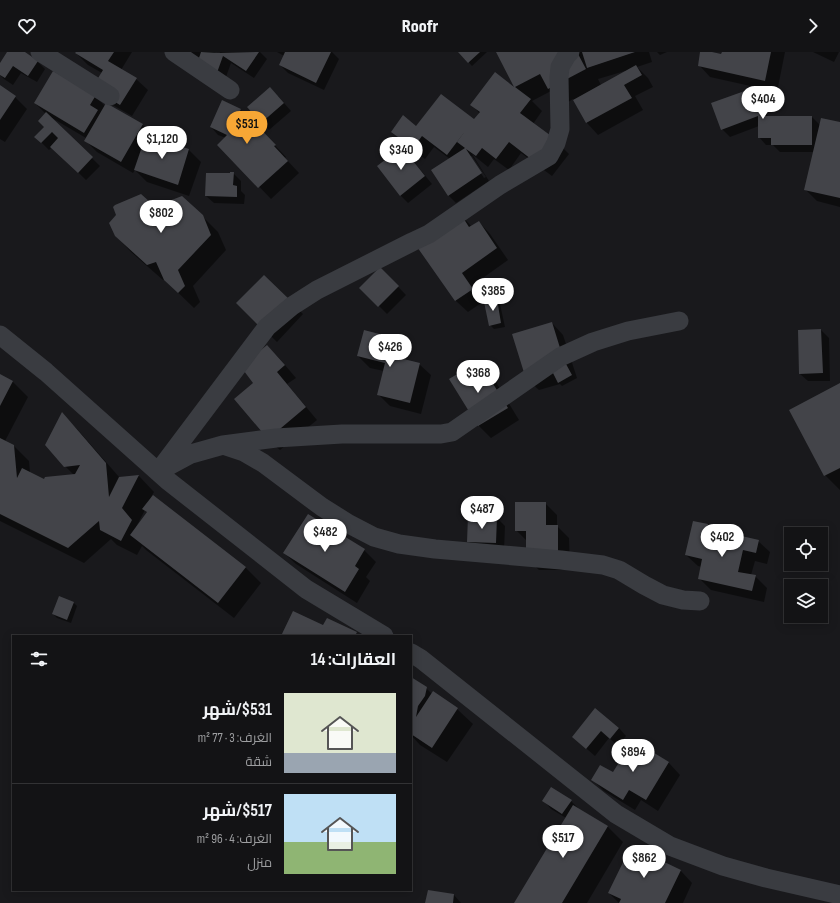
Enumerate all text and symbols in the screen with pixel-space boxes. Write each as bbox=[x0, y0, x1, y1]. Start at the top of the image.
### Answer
icon: heart bbox=[16, 15, 38, 37]
icon: forward bbox=[802, 15, 824, 37]
text: Roofr bbox=[402, 16, 438, 37]
pin: $404 bbox=[739, 86, 787, 120]
text: $404 bbox=[751, 91, 775, 107]
pin: $531 bbox=[223, 111, 271, 145]
text: $531 bbox=[235, 116, 259, 132]
pin: $1,120 bbox=[129, 126, 195, 160]
text: $1,120 bbox=[146, 131, 178, 147]
pin: $340 bbox=[377, 137, 425, 171]
text: $340 bbox=[389, 142, 413, 158]
pin: $802 bbox=[137, 200, 185, 234]
text: $802 bbox=[149, 205, 173, 221]
pin: $385 bbox=[469, 278, 517, 312]
text: $385 bbox=[481, 283, 505, 299]
pin: $426 bbox=[366, 334, 414, 368]
text: $426 bbox=[378, 339, 402, 355]
pin: $368 bbox=[454, 360, 502, 394]
text: $368 bbox=[466, 365, 490, 381]
pin: $487 bbox=[458, 496, 506, 530]
text: $487 bbox=[470, 501, 494, 517]
pin: $482 bbox=[301, 519, 349, 553]
text: $482 bbox=[313, 524, 337, 540]
pin: $402 bbox=[698, 524, 746, 558]
map controls bbox=[784, 527, 828, 623]
button: locate bbox=[784, 527, 828, 571]
text: $402 bbox=[710, 529, 734, 545]
button: layers bbox=[784, 579, 828, 623]
icon: filters bbox=[28, 648, 50, 670]
text: العقارات: 14 bbox=[311, 650, 396, 670]
text: $531/شهر bbox=[203, 700, 272, 720]
icon: home bbox=[316, 709, 364, 757]
text: الغرف: 3 · 77 m² bbox=[198, 730, 272, 746]
pin: $894 bbox=[609, 739, 657, 773]
text: $894 bbox=[621, 744, 646, 760]
text: شقة bbox=[245, 754, 272, 770]
text: $517/شهر bbox=[203, 801, 272, 821]
icon: home bbox=[316, 810, 364, 858]
pin: $517 bbox=[539, 825, 587, 859]
text: $517 bbox=[551, 830, 575, 846]
text: الغرف: 4 · 96 m² bbox=[197, 831, 272, 847]
pin: $862 bbox=[620, 845, 668, 879]
text: $862 bbox=[632, 850, 656, 866]
text: منزل bbox=[247, 855, 272, 871]

